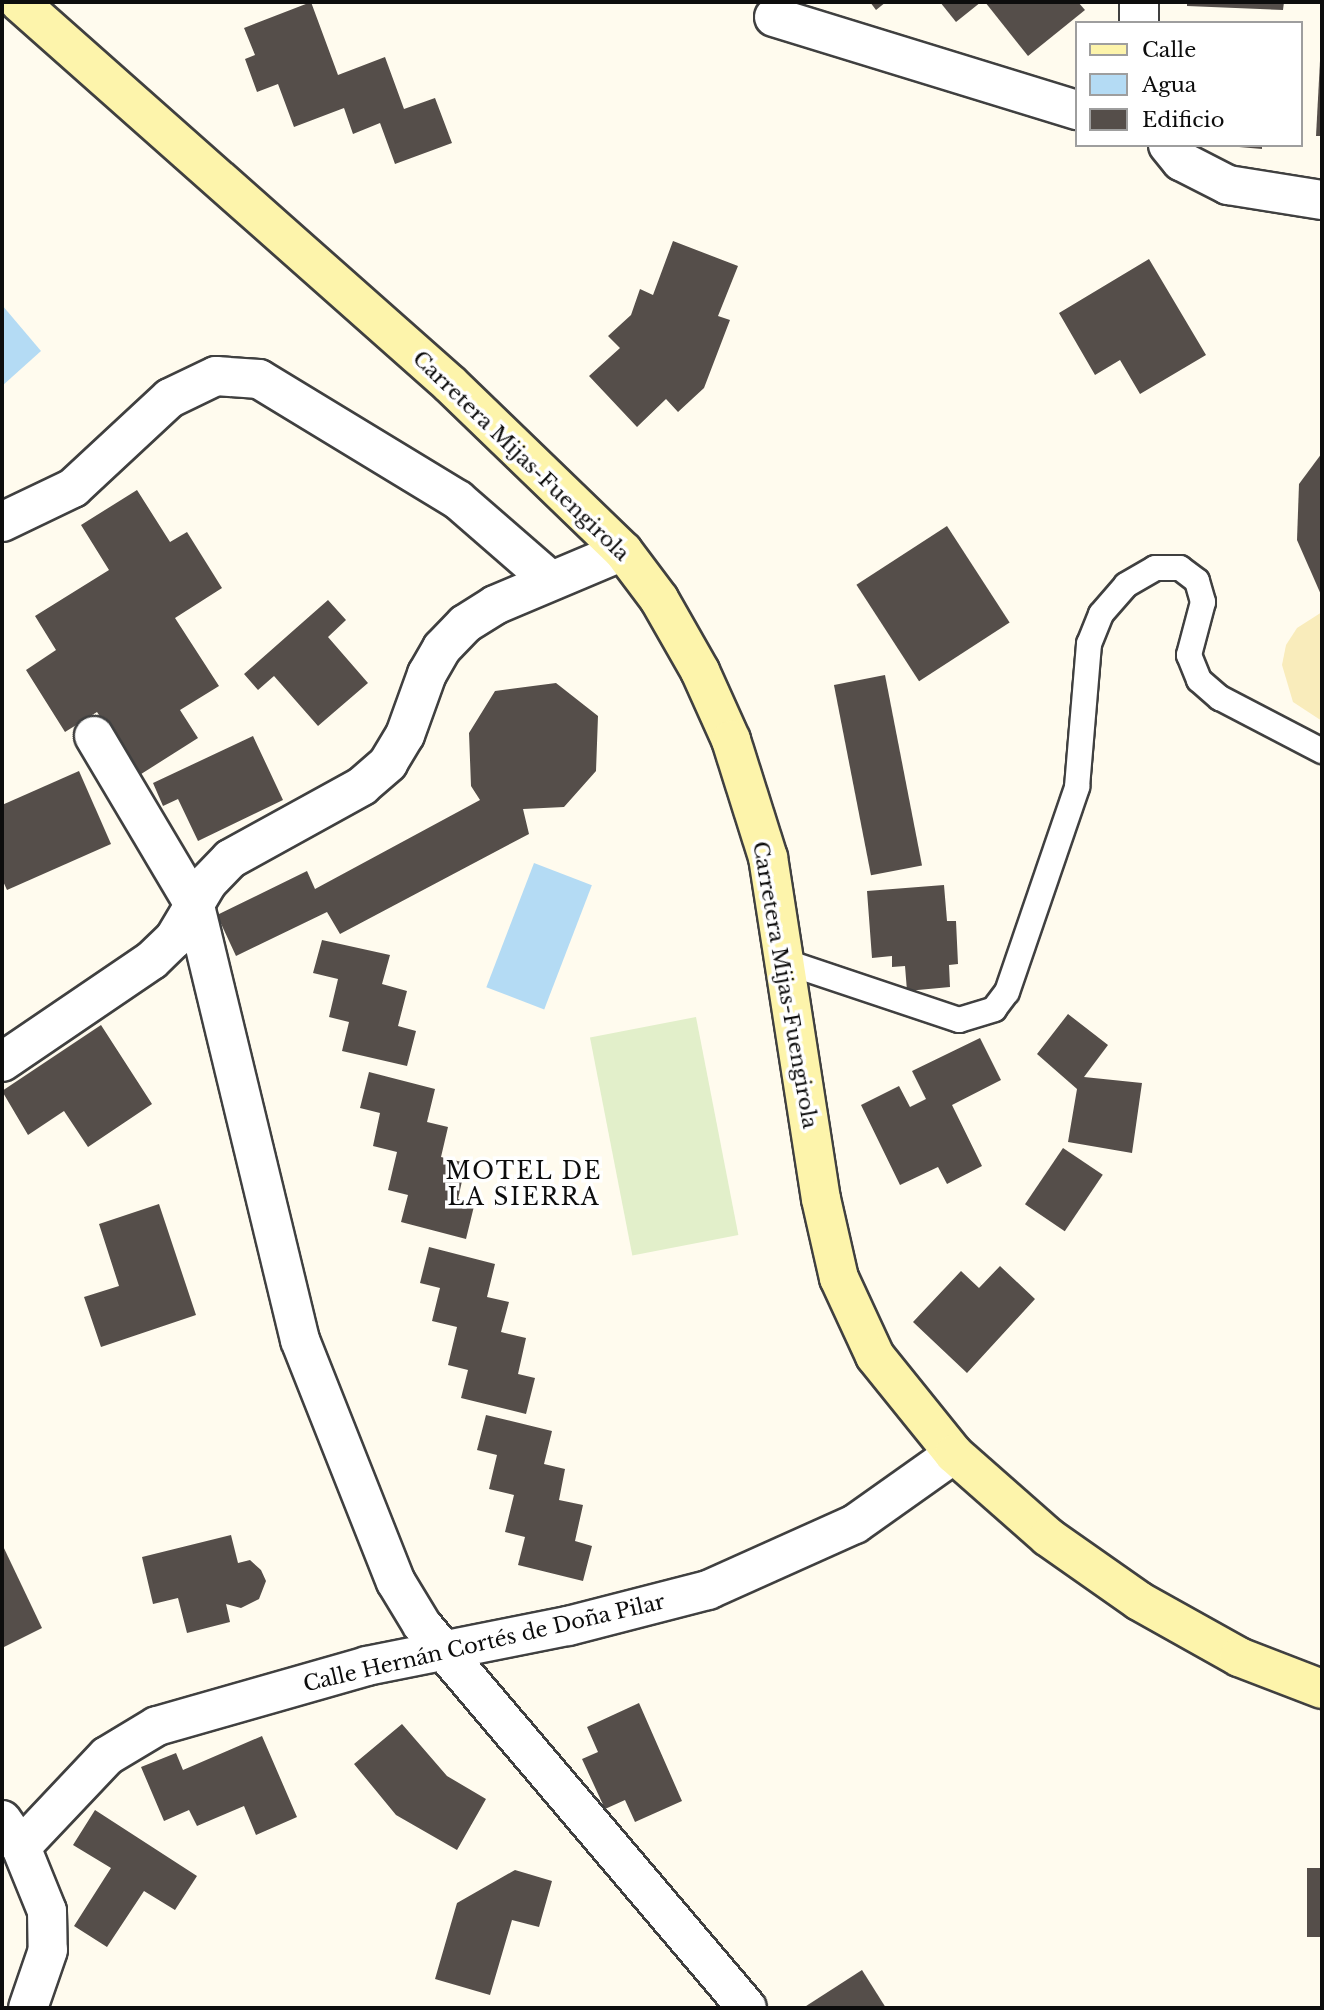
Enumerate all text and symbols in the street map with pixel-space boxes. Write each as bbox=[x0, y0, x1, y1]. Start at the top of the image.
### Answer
legend bbox=[1076, 21, 1303, 147]
text: Calle bbox=[1142, 37, 1196, 63]
text: Agua bbox=[1142, 72, 1197, 98]
text: Edificio bbox=[1142, 107, 1224, 133]
street label: Carretera Mijas-Fuengirola bbox=[407, 346, 635, 566]
street label: Carretera Mijas-Fuengirola bbox=[747, 839, 823, 1131]
district label: MOTEL DE LA SIERRA bbox=[446, 1157, 602, 1211]
street label: Calle Hernán Cortés de Doña Pilar bbox=[301, 1589, 667, 1697]

